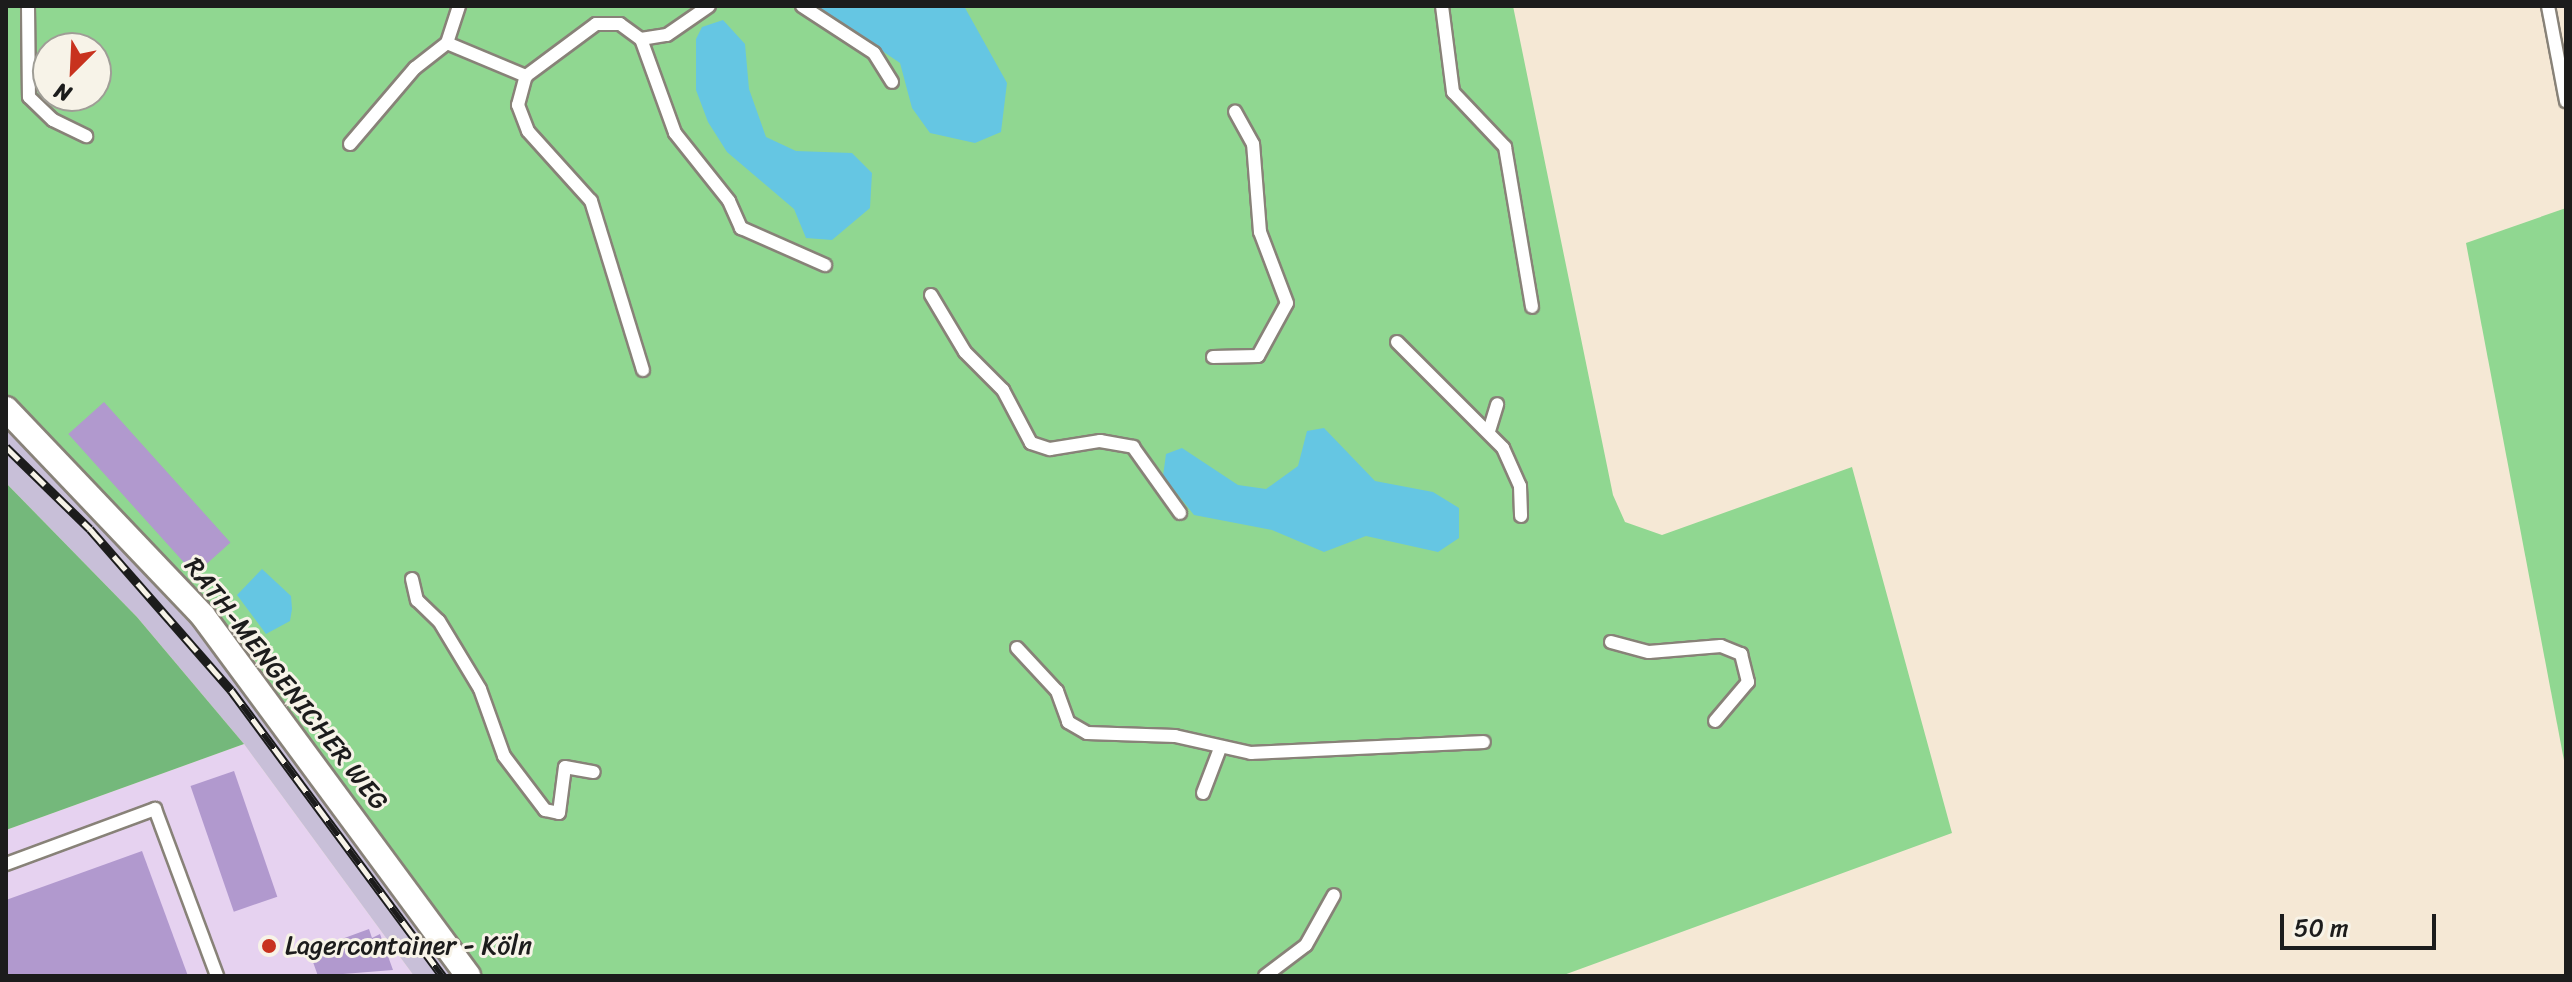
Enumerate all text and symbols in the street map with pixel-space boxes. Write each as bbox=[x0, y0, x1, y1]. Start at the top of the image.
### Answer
north arrow bbox=[32, 32, 112, 112]
text: N bbox=[48, 72, 78, 113]
street label: RATH-MENGENICHER WEG bbox=[178, 551, 394, 817]
scale bar bbox=[2284, 898, 2440, 948]
text: 50 m bbox=[2294, 907, 2349, 949]
place label: Lagercontainer - Köln bbox=[285, 930, 532, 962]
marker: Lagercontainer - Köln bbox=[260, 937, 278, 955]

